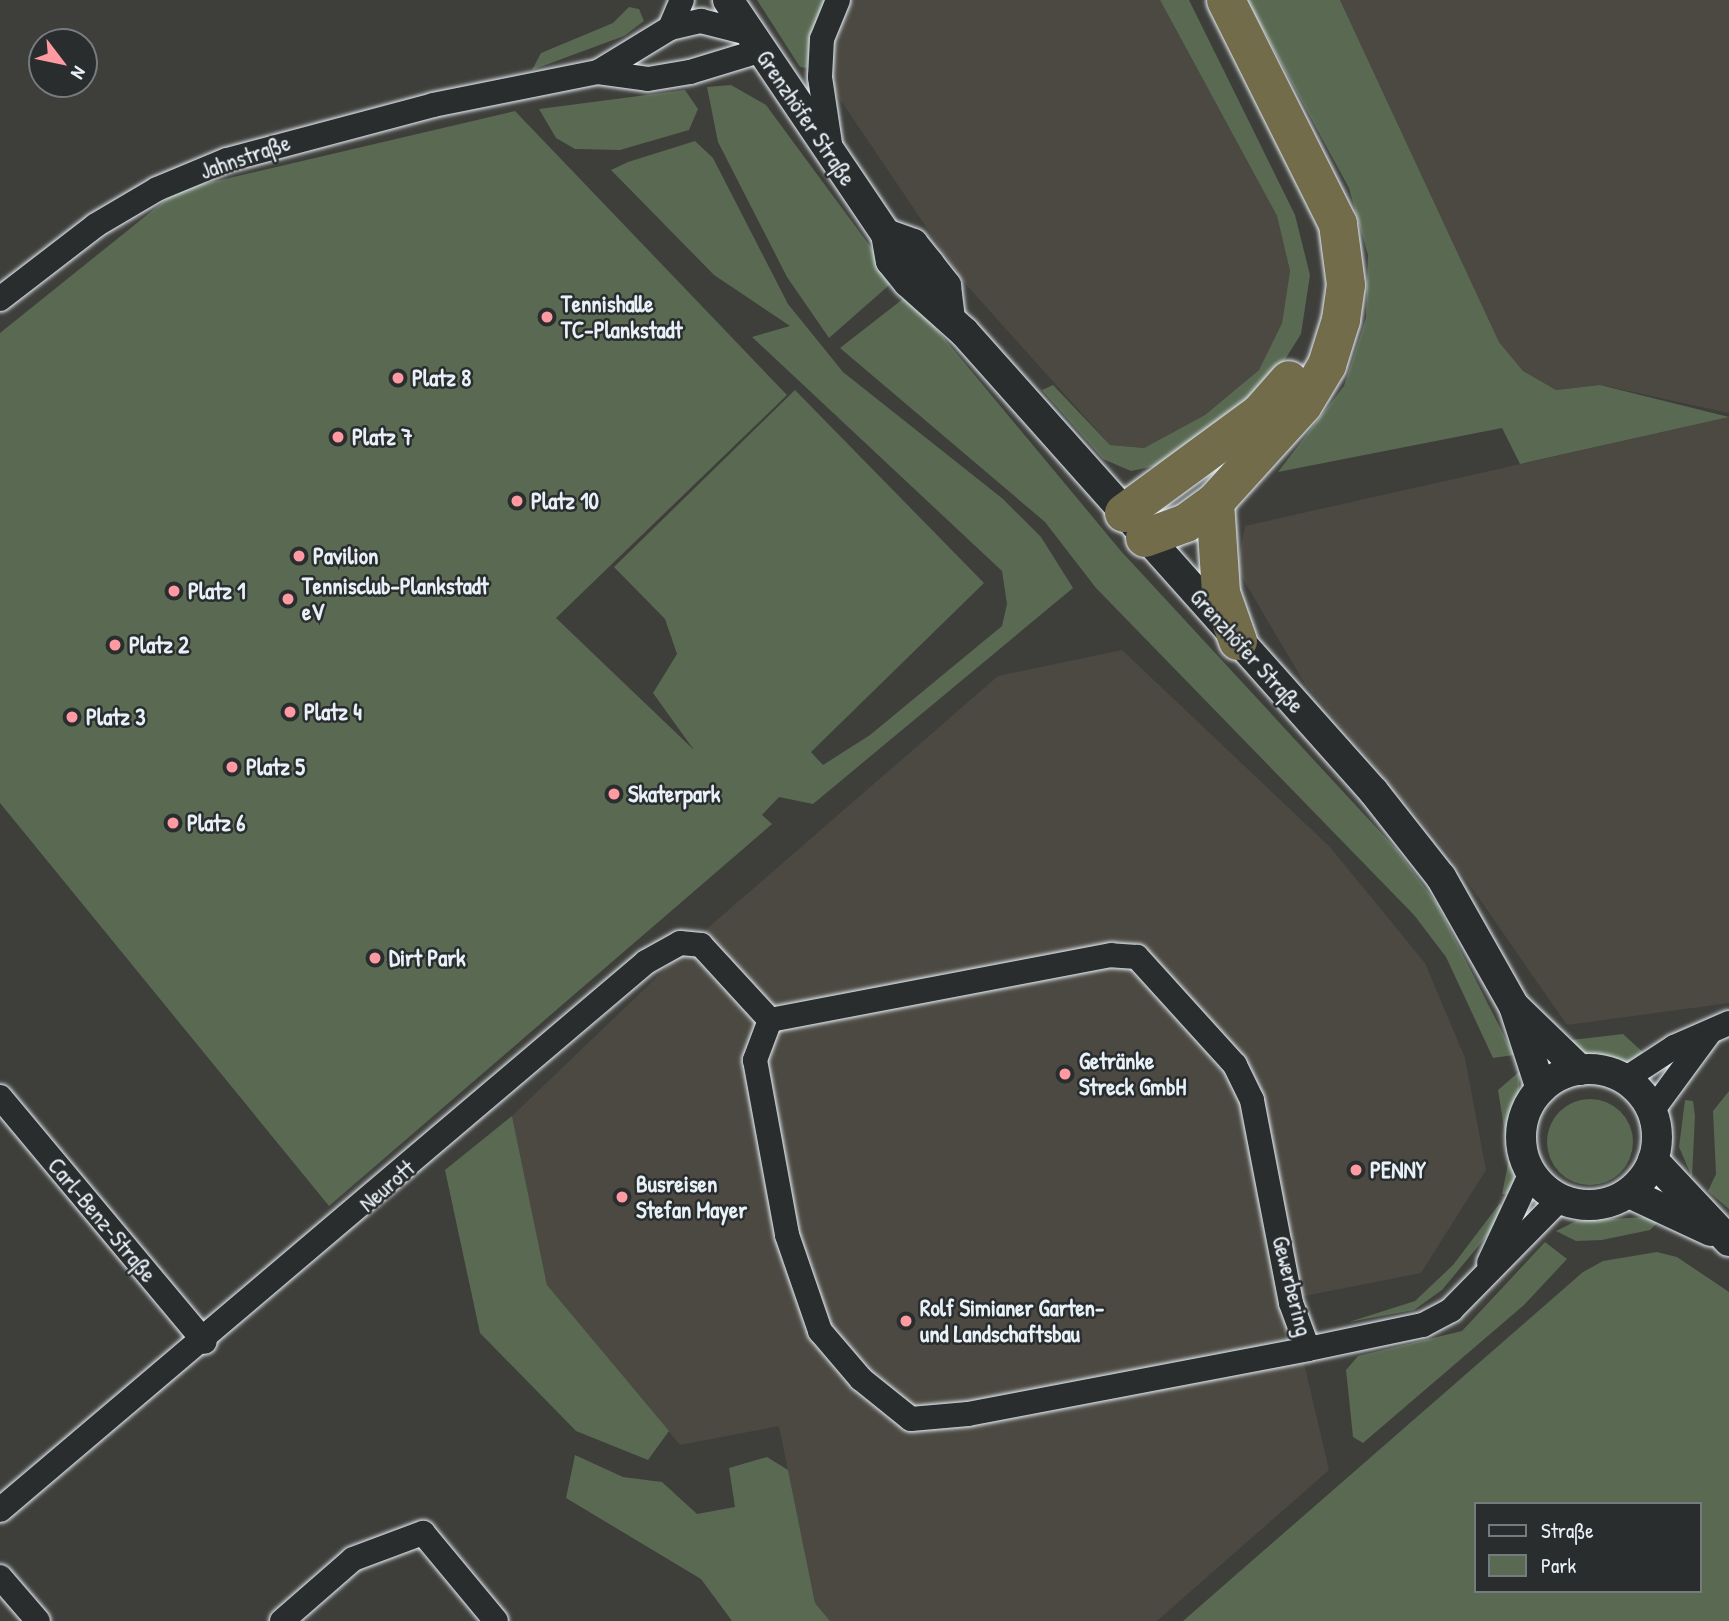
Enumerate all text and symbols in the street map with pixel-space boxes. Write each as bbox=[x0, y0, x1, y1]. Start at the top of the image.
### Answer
north arrow bbox=[28, 28, 98, 98]
street label: Grenzhöfer Straße bbox=[751, 45, 861, 191]
text: N bbox=[65, 62, 93, 84]
street label: Jahnstraße bbox=[196, 129, 294, 185]
place label: Tennishalle TC-Plankstadt bbox=[561, 290, 682, 344]
marker: Tennishalle TC-Plankstadt bbox=[539, 309, 555, 325]
place label: Platz 8 bbox=[412, 364, 471, 392]
marker: Platz 8 bbox=[390, 370, 406, 386]
place label: Platz 7 bbox=[352, 423, 413, 451]
marker: Platz 7 bbox=[330, 429, 346, 445]
place label: Platz 10 bbox=[531, 487, 599, 515]
marker: Platz 10 bbox=[509, 493, 525, 509]
place label: Pavilion bbox=[313, 542, 378, 570]
marker: Pavilion bbox=[291, 548, 307, 564]
place label: Tennisclub-Plankstadt eV bbox=[302, 572, 489, 626]
place label: Platz 1 bbox=[188, 577, 246, 605]
marker: Platz 1 bbox=[166, 583, 182, 599]
street label: Grenzhöfer Straße bbox=[1184, 583, 1310, 719]
marker: Tennisclub-Plankstadt eV bbox=[280, 591, 296, 607]
place label: Platz 2 bbox=[129, 631, 189, 659]
marker: Platz 2 bbox=[107, 637, 123, 653]
place label: Platz 4 bbox=[304, 698, 362, 726]
place label: Platz 3 bbox=[86, 703, 146, 731]
marker: Platz 4 bbox=[282, 704, 298, 720]
marker: Platz 3 bbox=[64, 709, 80, 725]
place label: Platz 5 bbox=[246, 753, 305, 781]
marker: Platz 5 bbox=[224, 759, 240, 775]
place label: Skaterpark bbox=[628, 780, 720, 808]
marker: Skaterpark bbox=[606, 786, 622, 802]
place label: Platz 6 bbox=[187, 809, 245, 837]
marker: Platz 6 bbox=[165, 815, 181, 831]
place label: Dirt Park bbox=[389, 944, 466, 972]
marker: Dirt Park bbox=[367, 950, 383, 966]
place label: Getränke Streck GmbH bbox=[1079, 1047, 1186, 1101]
marker: Getränke Streck GmbH bbox=[1057, 1066, 1073, 1082]
street label: Carl-Benz-Straße bbox=[42, 1152, 162, 1288]
street label: Neurott bbox=[354, 1154, 420, 1218]
place label: PENNY bbox=[1370, 1156, 1426, 1184]
marker: PENNY bbox=[1348, 1162, 1364, 1178]
place label: Busreisen Stefan Mayer bbox=[636, 1170, 747, 1224]
marker: Busreisen Stefan Mayer bbox=[614, 1189, 630, 1205]
street label: Gewerbering bbox=[1266, 1233, 1318, 1339]
place label: Rolf Simianer Garten- und Landschaftsbau bbox=[920, 1294, 1104, 1348]
marker: Rolf Simianer Garten- und Landschaftsbau bbox=[898, 1313, 914, 1329]
legend bbox=[1474, 1502, 1701, 1593]
text: Straße bbox=[1541, 1516, 1594, 1545]
text: Park bbox=[1541, 1551, 1576, 1580]

